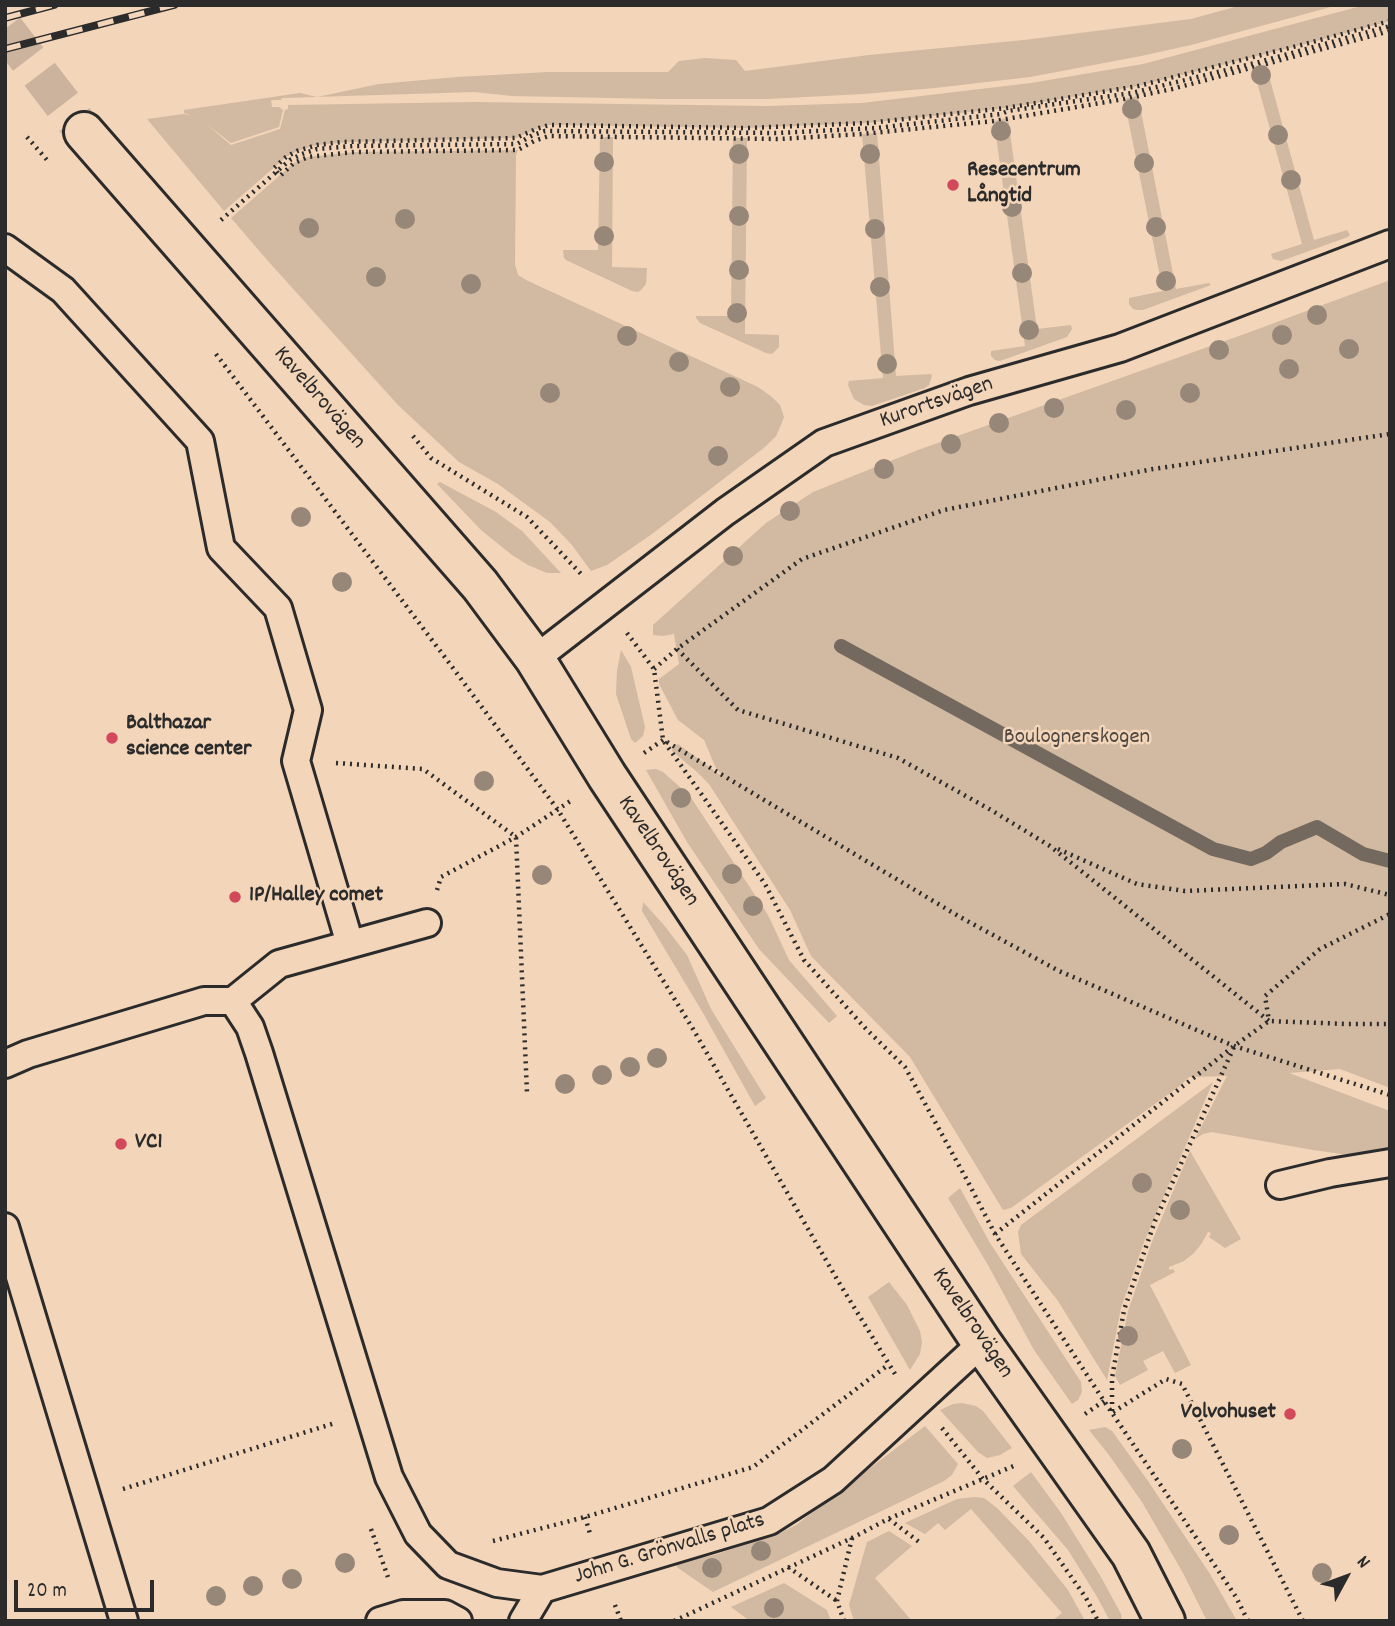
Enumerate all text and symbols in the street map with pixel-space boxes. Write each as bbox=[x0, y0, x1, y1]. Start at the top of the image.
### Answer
place label: Resecentrum Långtid bbox=[967, 158, 1081, 212]
marker: Resecentrum Långtid bbox=[945, 177, 961, 193]
street label: Kavelbrovägen bbox=[266, 342, 370, 456]
street label: Kurortsvägen bbox=[877, 372, 997, 436]
place label: Balthazar science center bbox=[126, 711, 252, 765]
park label: Boulognerskogen bbox=[1004, 725, 1150, 753]
marker: Balthazar science center bbox=[104, 730, 120, 746]
street label: Kavelbrovägen bbox=[610, 792, 704, 912]
place label: 1P/Halley comet bbox=[249, 883, 383, 911]
marker: 1P/Halley comet bbox=[227, 889, 243, 905]
place label: VC1 bbox=[135, 1130, 162, 1158]
marker: VC1 bbox=[113, 1136, 129, 1152]
street label: Kavelbrovägen bbox=[924, 1264, 1018, 1384]
place label: Volvohuset bbox=[1181, 1400, 1276, 1428]
marker: Volvohuset bbox=[1282, 1406, 1298, 1422]
street label: John G. Grönvalls plats bbox=[571, 1508, 769, 1592]
north arrow bbox=[1311, 1542, 1381, 1612]
text: N bbox=[1349, 1550, 1375, 1575]
scale bar bbox=[18, 1566, 158, 1610]
text: 20 m bbox=[27, 1577, 67, 1607]

